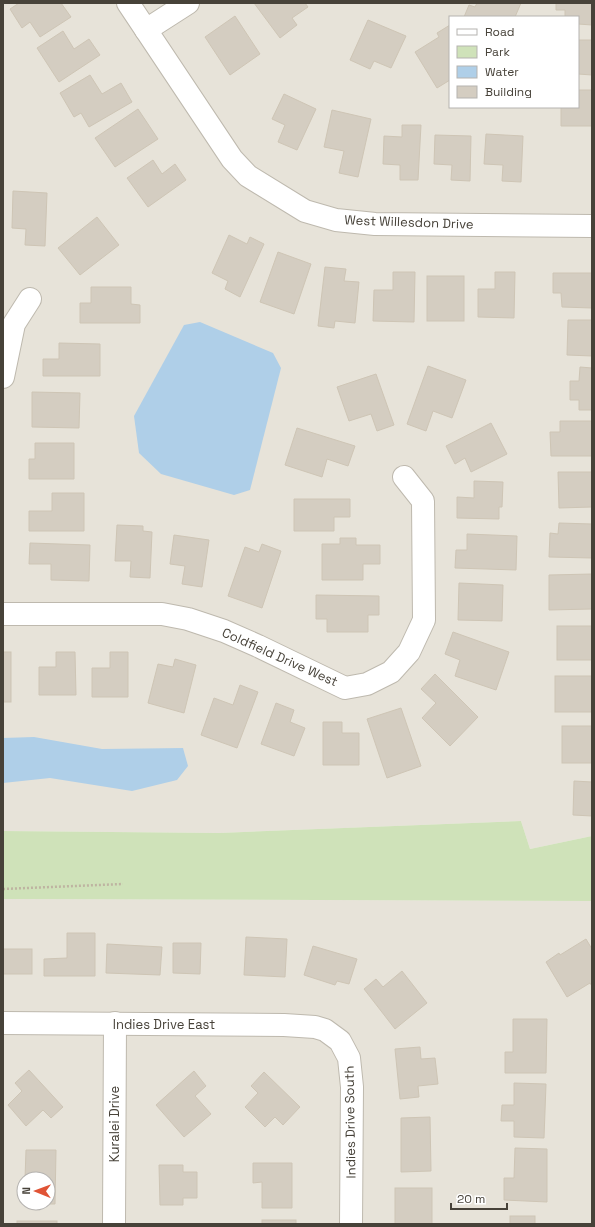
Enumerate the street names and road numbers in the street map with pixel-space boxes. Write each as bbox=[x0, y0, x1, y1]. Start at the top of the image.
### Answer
street label: West Willesdon Drive bbox=[344, 211, 474, 233]
street label: Coldfield Drive West bbox=[219, 624, 341, 690]
street label: Indies Drive East bbox=[113, 1016, 215, 1033]
street label: Indies Drive South bbox=[341, 1065, 359, 1179]
street label: Kuralei Drive bbox=[106, 1086, 123, 1162]

